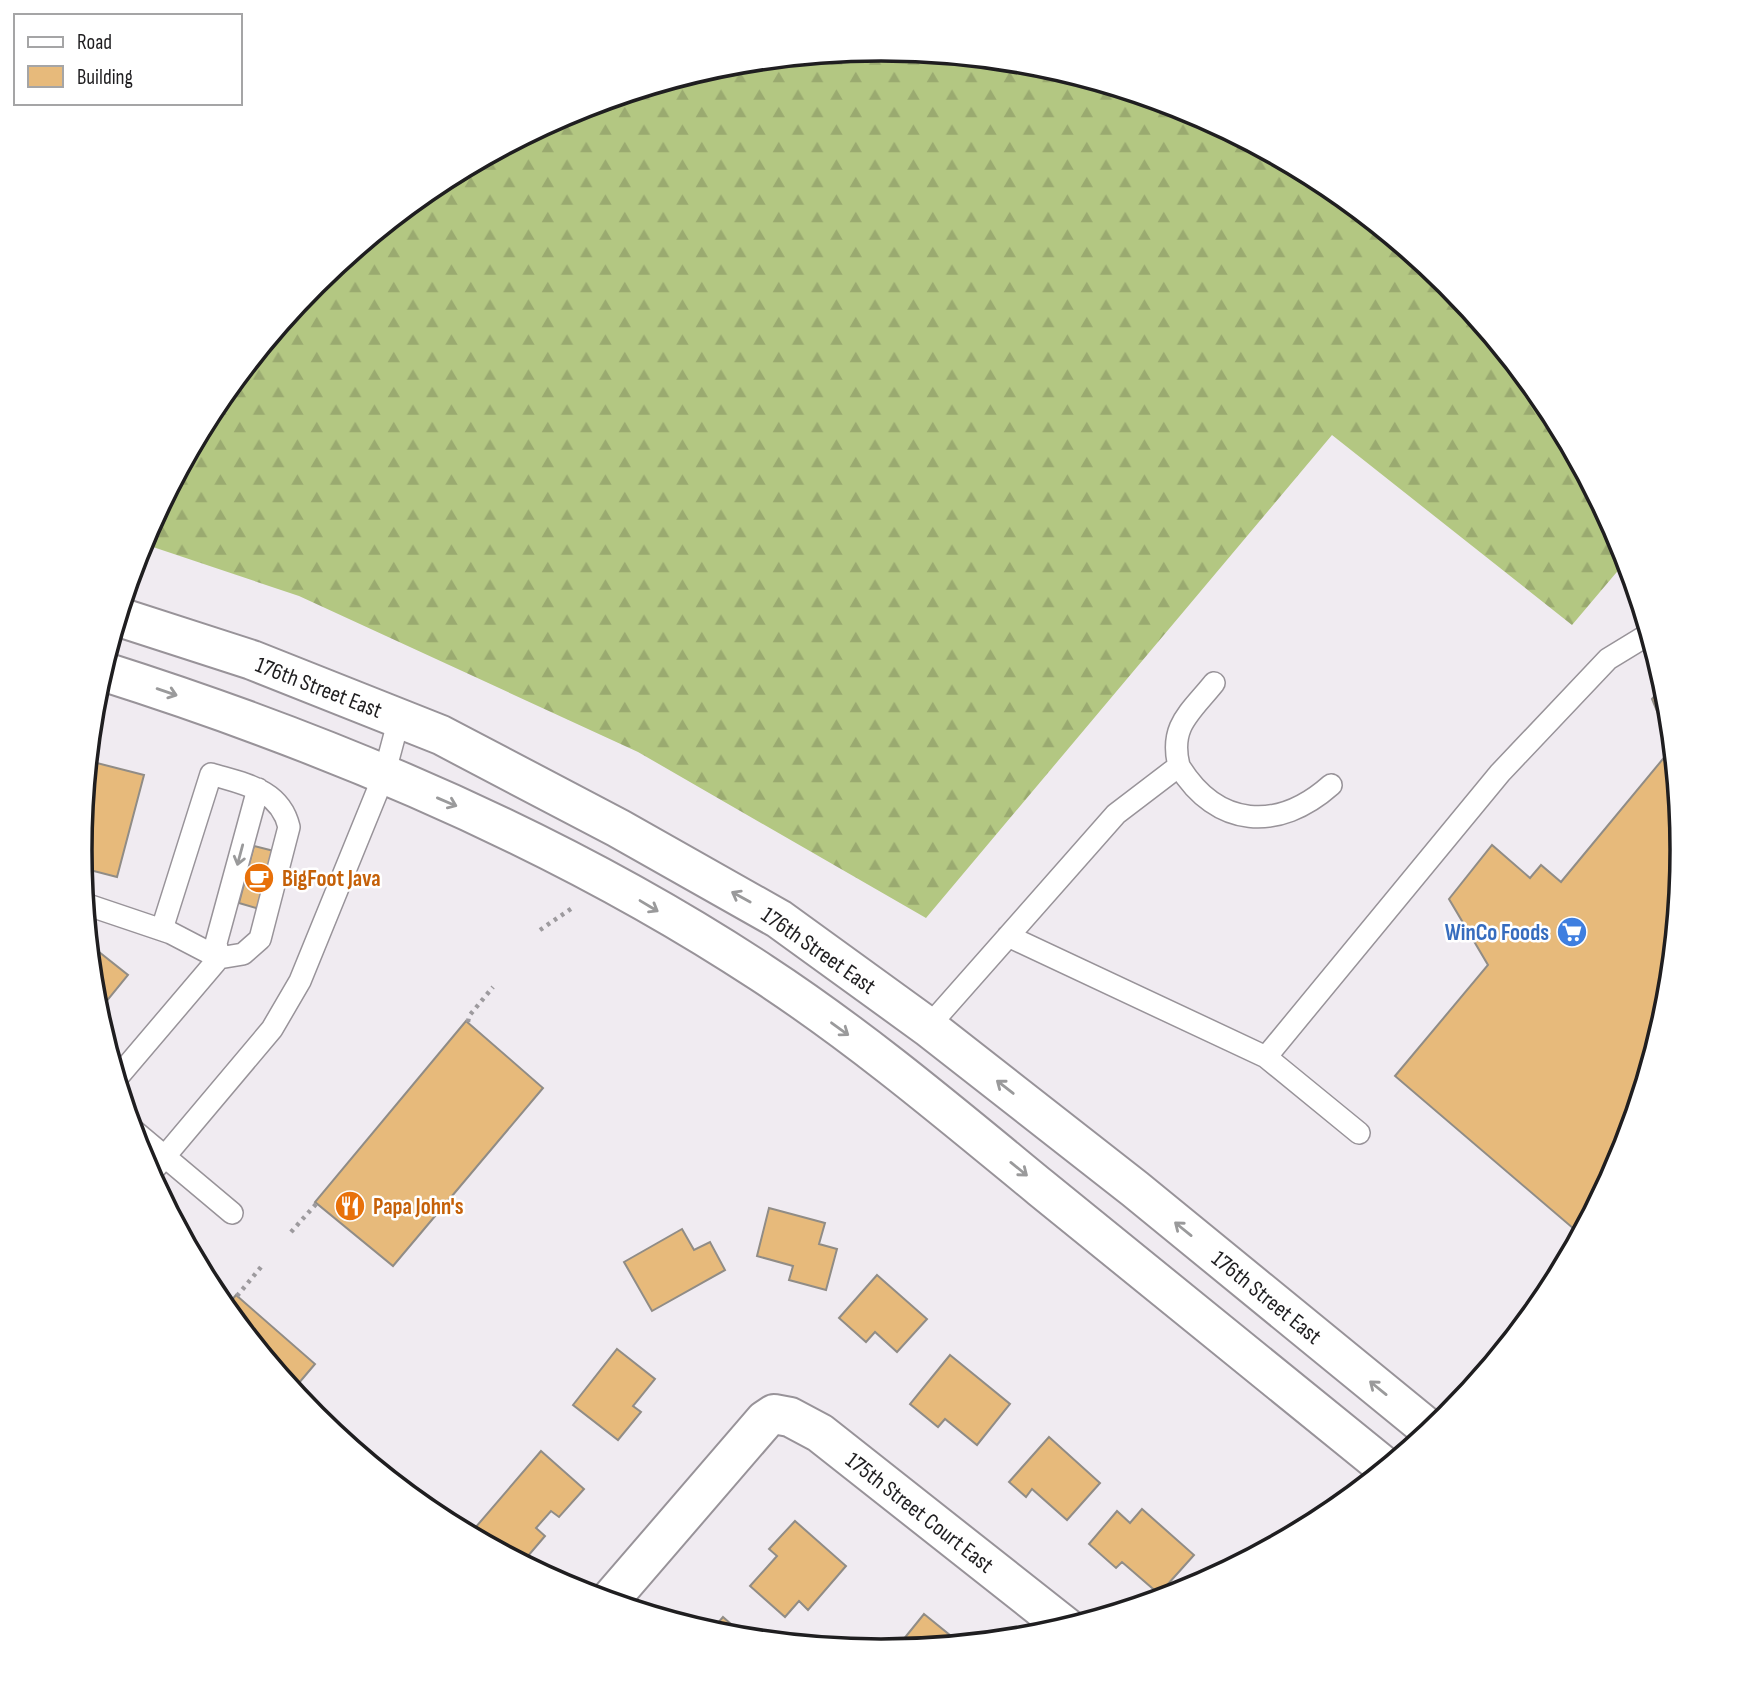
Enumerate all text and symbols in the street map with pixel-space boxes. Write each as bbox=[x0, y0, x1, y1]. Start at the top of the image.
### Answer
legend bbox=[14, 14, 242, 105]
text: Road bbox=[77, 30, 112, 55]
text: Building bbox=[77, 65, 133, 90]
street label: 176th Street East bbox=[251, 651, 386, 725]
one-way arrow bbox=[156, 687, 178, 699]
one-way arrow bbox=[436, 796, 457, 809]
one-way arrow bbox=[233, 843, 246, 866]
cafe icon: BigFoot Java bbox=[242, 861, 276, 895]
place label: BigFoot Java bbox=[282, 865, 381, 893]
one-way arrow bbox=[732, 890, 752, 904]
one-way arrow bbox=[639, 899, 659, 913]
street label: 176th Street East bbox=[756, 901, 881, 1000]
supermarket icon: WinCo Foods bbox=[1555, 915, 1589, 949]
place label: WinCo Foods bbox=[1445, 919, 1549, 947]
one-way arrow bbox=[830, 1022, 849, 1037]
one-way arrow bbox=[996, 1080, 1015, 1095]
one-way arrow bbox=[1010, 1162, 1028, 1177]
restaurant icon: Papa John's bbox=[333, 1189, 367, 1223]
place label: Papa John's bbox=[373, 1193, 464, 1221]
one-way arrow bbox=[1175, 1221, 1193, 1236]
street label: 176th Street East bbox=[1206, 1245, 1327, 1351]
one-way arrow bbox=[1370, 1380, 1388, 1396]
street label: 175th Street Court East bbox=[840, 1446, 999, 1579]

